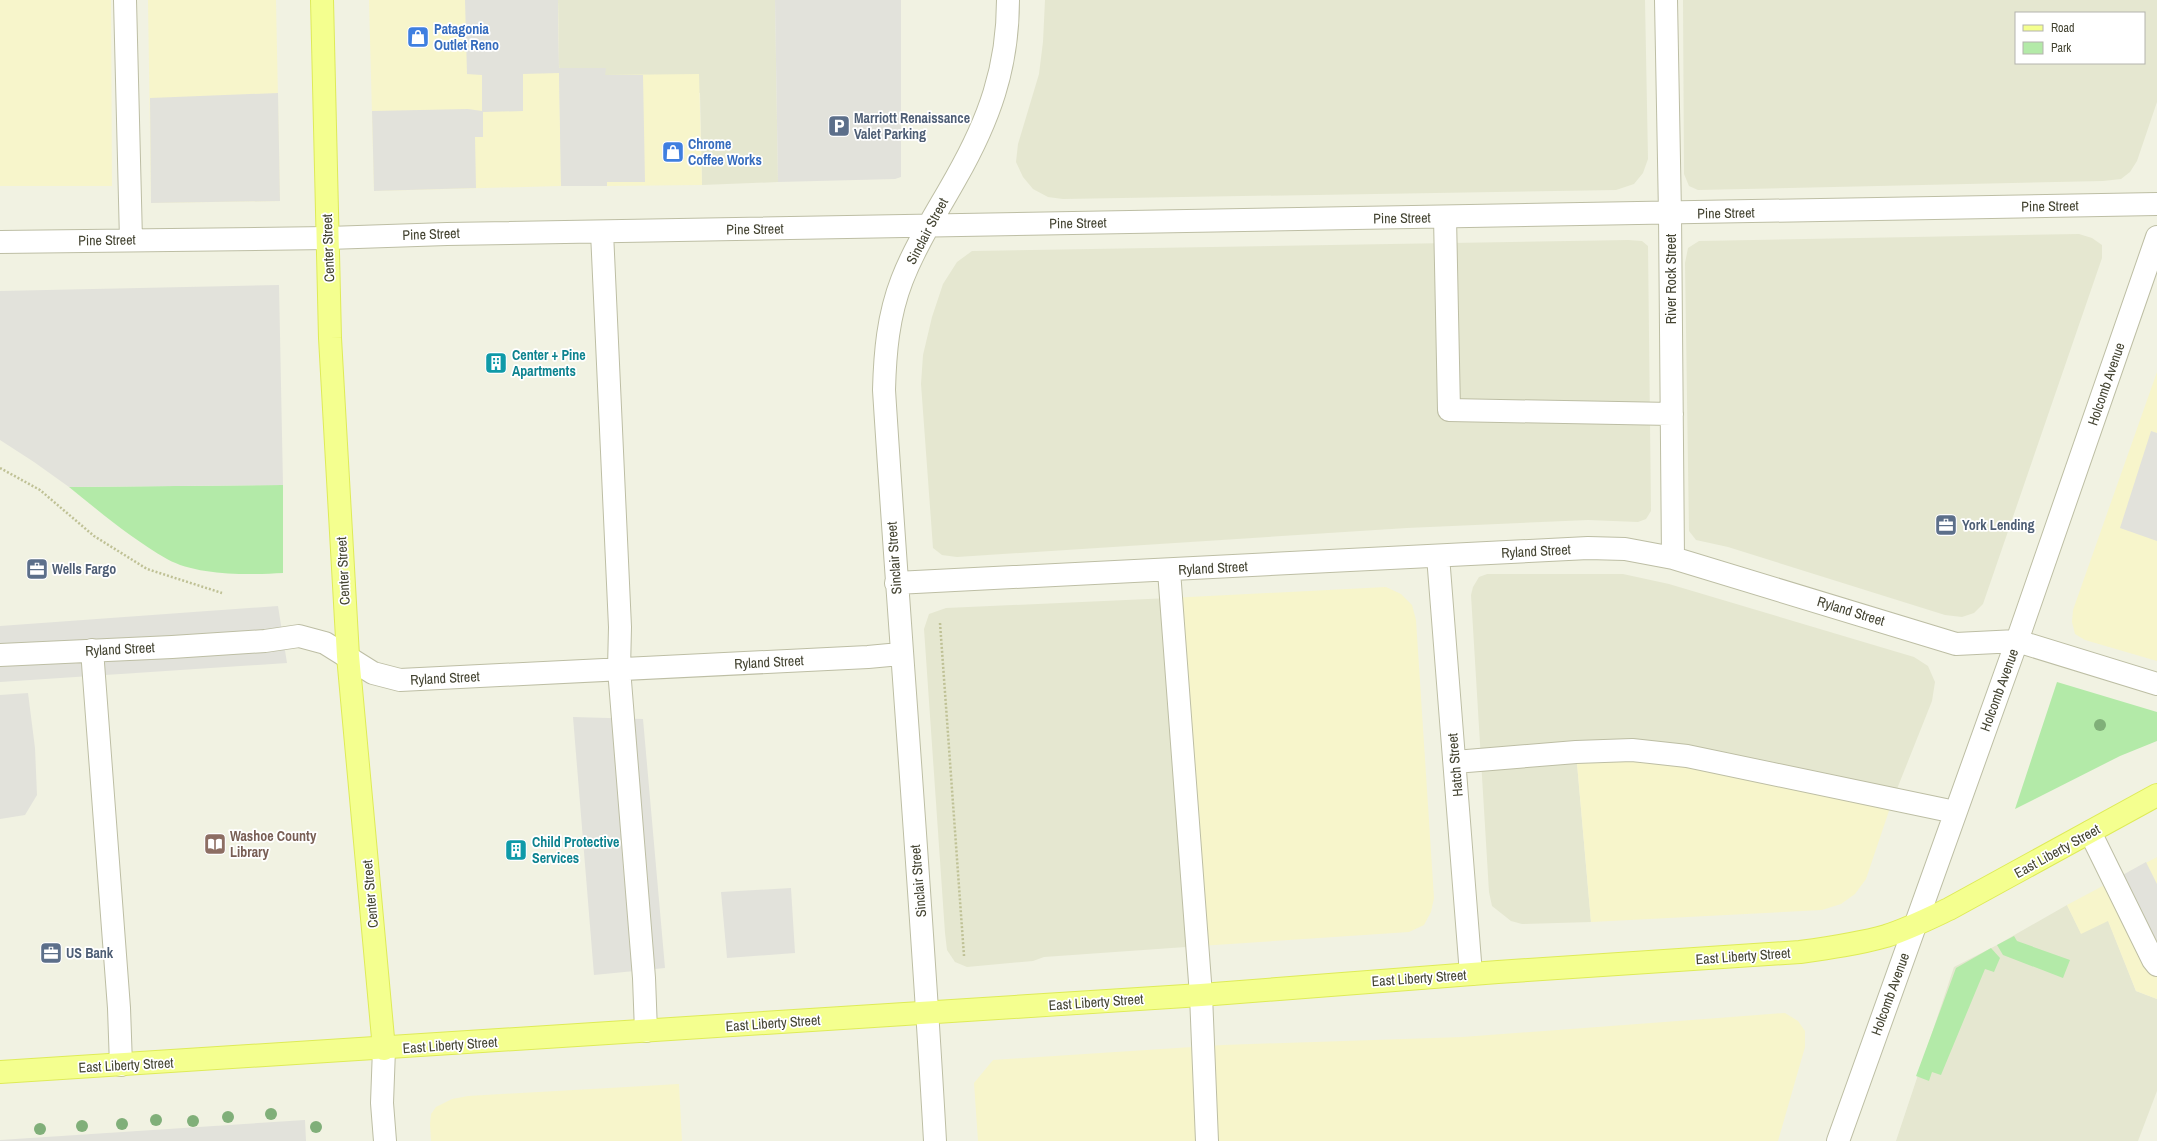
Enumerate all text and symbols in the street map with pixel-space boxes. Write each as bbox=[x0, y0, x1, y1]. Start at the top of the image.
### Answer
legend bbox=[2015, 12, 2145, 64]
place label: Patagonia Outlet Reno bbox=[434, 20, 499, 54]
text: Road bbox=[2051, 20, 2075, 36]
shop icon: Patagonia Outlet Reno bbox=[405, 24, 431, 50]
text: Park bbox=[2051, 40, 2071, 56]
place label: Marriott Renaissance Valet Parking bbox=[854, 109, 970, 143]
parking icon: Marriott Renaissance Valet Parking bbox=[826, 113, 852, 139]
place label: Chrome Coffee Works bbox=[688, 135, 762, 169]
shop icon: Chrome Coffee Works bbox=[660, 139, 686, 165]
street label: Sinclair Street bbox=[902, 195, 952, 267]
street label: Pine Street bbox=[2021, 197, 2079, 215]
street label: Pine Street bbox=[1697, 204, 1755, 222]
street label: Pine Street bbox=[1373, 209, 1431, 227]
street label: Center Street bbox=[318, 214, 338, 282]
street label: Pine Street bbox=[1049, 214, 1107, 232]
street label: Pine Street bbox=[726, 220, 784, 238]
street label: Pine Street bbox=[402, 224, 460, 244]
street label: Pine Street bbox=[78, 231, 136, 249]
street label: River Rock Street bbox=[1662, 234, 1680, 324]
street label: Holcomb Avenue bbox=[2083, 340, 2129, 428]
place label: Center + Pine Apartments bbox=[512, 346, 586, 380]
building icon: Center + Pine Apartments bbox=[483, 350, 509, 376]
office icon: York Lending bbox=[1933, 512, 1959, 538]
place label: York Lending bbox=[1962, 516, 2035, 534]
street label: Sinclair Street bbox=[882, 521, 906, 595]
street label: Center Street bbox=[332, 536, 354, 606]
street label: Ryland Street bbox=[1501, 540, 1571, 562]
office icon: Wells Fargo bbox=[24, 556, 50, 582]
street label: Ryland Street bbox=[1178, 557, 1248, 579]
place label: Wells Fargo bbox=[52, 560, 116, 578]
street label: Ryland Street bbox=[1815, 592, 1887, 630]
street label: Ryland Street bbox=[85, 638, 155, 660]
street label: Holcomb Avenue bbox=[1976, 646, 2022, 734]
street label: Ryland Street bbox=[734, 651, 804, 673]
street label: Ryland Street bbox=[410, 667, 480, 689]
street label: Hatch Street bbox=[1443, 732, 1467, 798]
street label: East Liberty Street bbox=[2011, 820, 2103, 882]
place label: Washoe County Library bbox=[230, 827, 317, 861]
library icon: Washoe County Library bbox=[202, 831, 228, 857]
place label: Child Protective Services bbox=[532, 833, 619, 867]
building icon: Child Protective Services bbox=[503, 837, 529, 863]
street label: Sinclair Street bbox=[906, 844, 930, 918]
street label: Center Street bbox=[358, 859, 382, 929]
office icon: US Bank bbox=[38, 940, 64, 966]
place label: US Bank bbox=[66, 944, 114, 962]
street label: East Liberty Street bbox=[1695, 944, 1791, 968]
street label: Holcomb Avenue bbox=[1867, 950, 1913, 1038]
street label: East Liberty Street bbox=[1371, 966, 1467, 990]
street label: East Liberty Street bbox=[1048, 990, 1144, 1014]
street label: East Liberty Street bbox=[725, 1011, 821, 1035]
street label: East Liberty Street bbox=[402, 1033, 498, 1057]
street label: East Liberty Street bbox=[78, 1054, 174, 1076]

